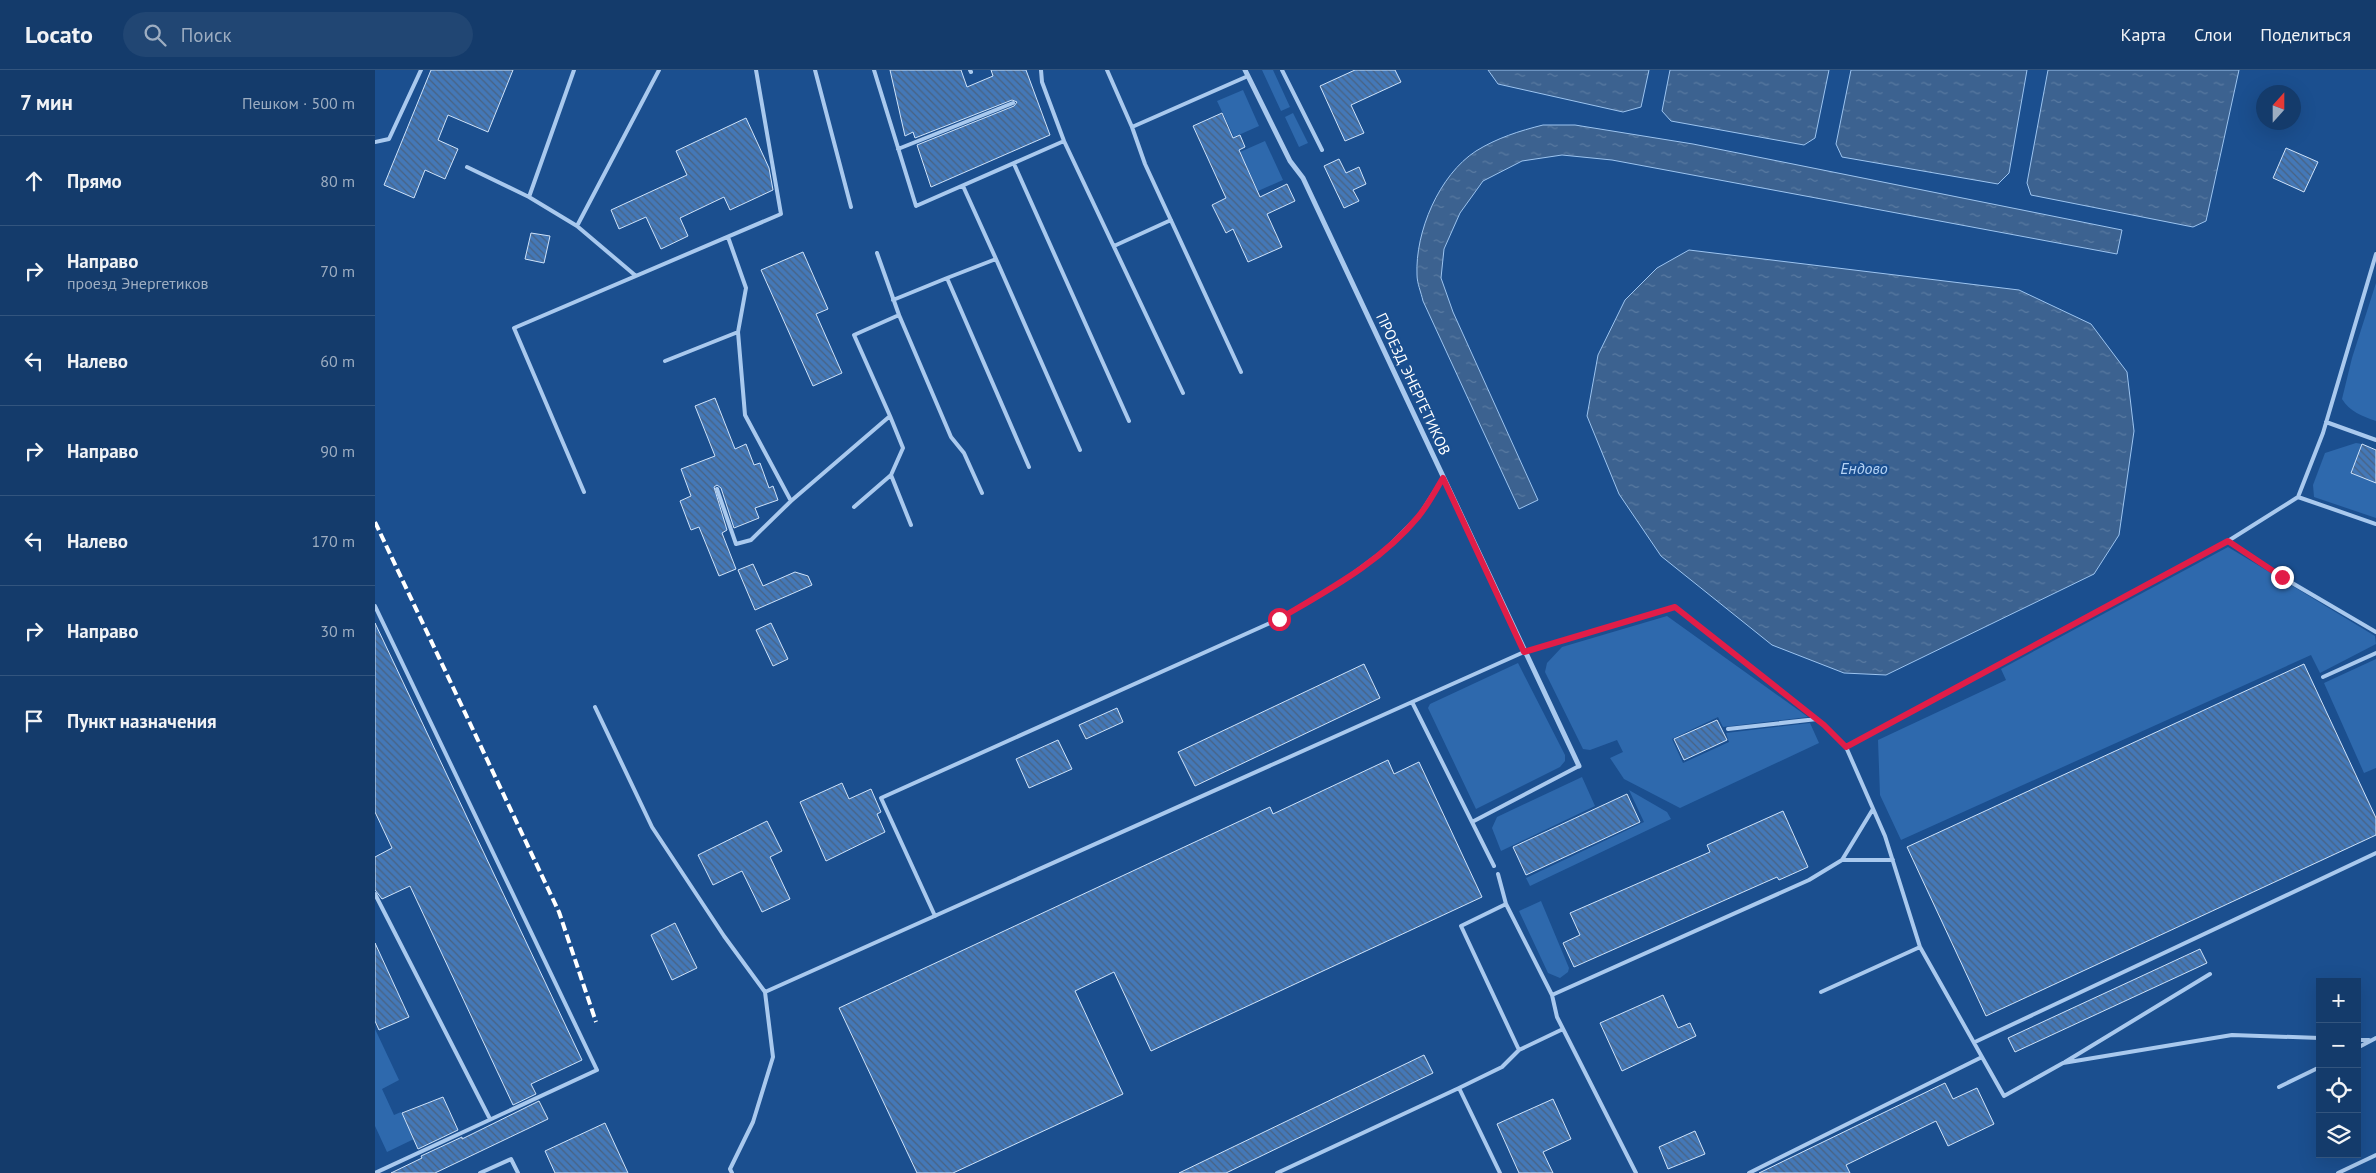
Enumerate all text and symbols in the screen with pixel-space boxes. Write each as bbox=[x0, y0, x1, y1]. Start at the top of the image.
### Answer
search box bbox=[123, 12, 473, 57]
text: Locato bbox=[25, 19, 93, 50]
icon: search bbox=[141, 21, 169, 49]
text: Поиск bbox=[181, 23, 232, 47]
text: Карта bbox=[2121, 23, 2166, 46]
text: Слои bbox=[2194, 23, 2232, 46]
text: Поделиться bbox=[2260, 23, 2351, 46]
north arrow bbox=[2256, 85, 2301, 130]
text: 7 мин bbox=[20, 89, 73, 116]
text: Пешком · 500 m bbox=[242, 93, 355, 113]
icon: ahead bbox=[20, 167, 48, 195]
text: Прямо bbox=[67, 169, 122, 193]
text: 80 m bbox=[320, 171, 355, 191]
text: Направо bbox=[67, 249, 138, 273]
icon: right bbox=[20, 257, 48, 285]
text: 70 m bbox=[320, 261, 355, 281]
text: проезд Энергетиков bbox=[67, 273, 208, 293]
street label: ПРОЕЗД ЭНЕРГЕТИКОВ bbox=[1372, 310, 1455, 458]
icon: left bbox=[20, 347, 48, 375]
text: Налево bbox=[67, 349, 128, 373]
text: 60 m bbox=[320, 351, 355, 371]
icon: right bbox=[20, 437, 48, 465]
text: Направо bbox=[67, 439, 138, 463]
text: 90 m bbox=[320, 441, 355, 461]
water label: Ендово bbox=[1840, 458, 1888, 478]
icon: left bbox=[20, 527, 48, 555]
text: Налево bbox=[67, 529, 128, 553]
text: 170 m bbox=[312, 531, 355, 551]
route end bbox=[2271, 566, 2294, 589]
route start bbox=[1268, 608, 1291, 631]
icon: right bbox=[20, 617, 48, 645]
text: Направо bbox=[67, 619, 138, 643]
text: 30 m bbox=[320, 621, 355, 641]
icon: arrive bbox=[20, 707, 48, 735]
text: Пункт назначения bbox=[67, 709, 217, 733]
map controls bbox=[2316, 978, 2361, 1158]
button: + bbox=[2316, 978, 2361, 1023]
button: − bbox=[2316, 1023, 2361, 1068]
button: locate bbox=[2316, 1068, 2361, 1113]
button: layers bbox=[2316, 1113, 2361, 1158]

